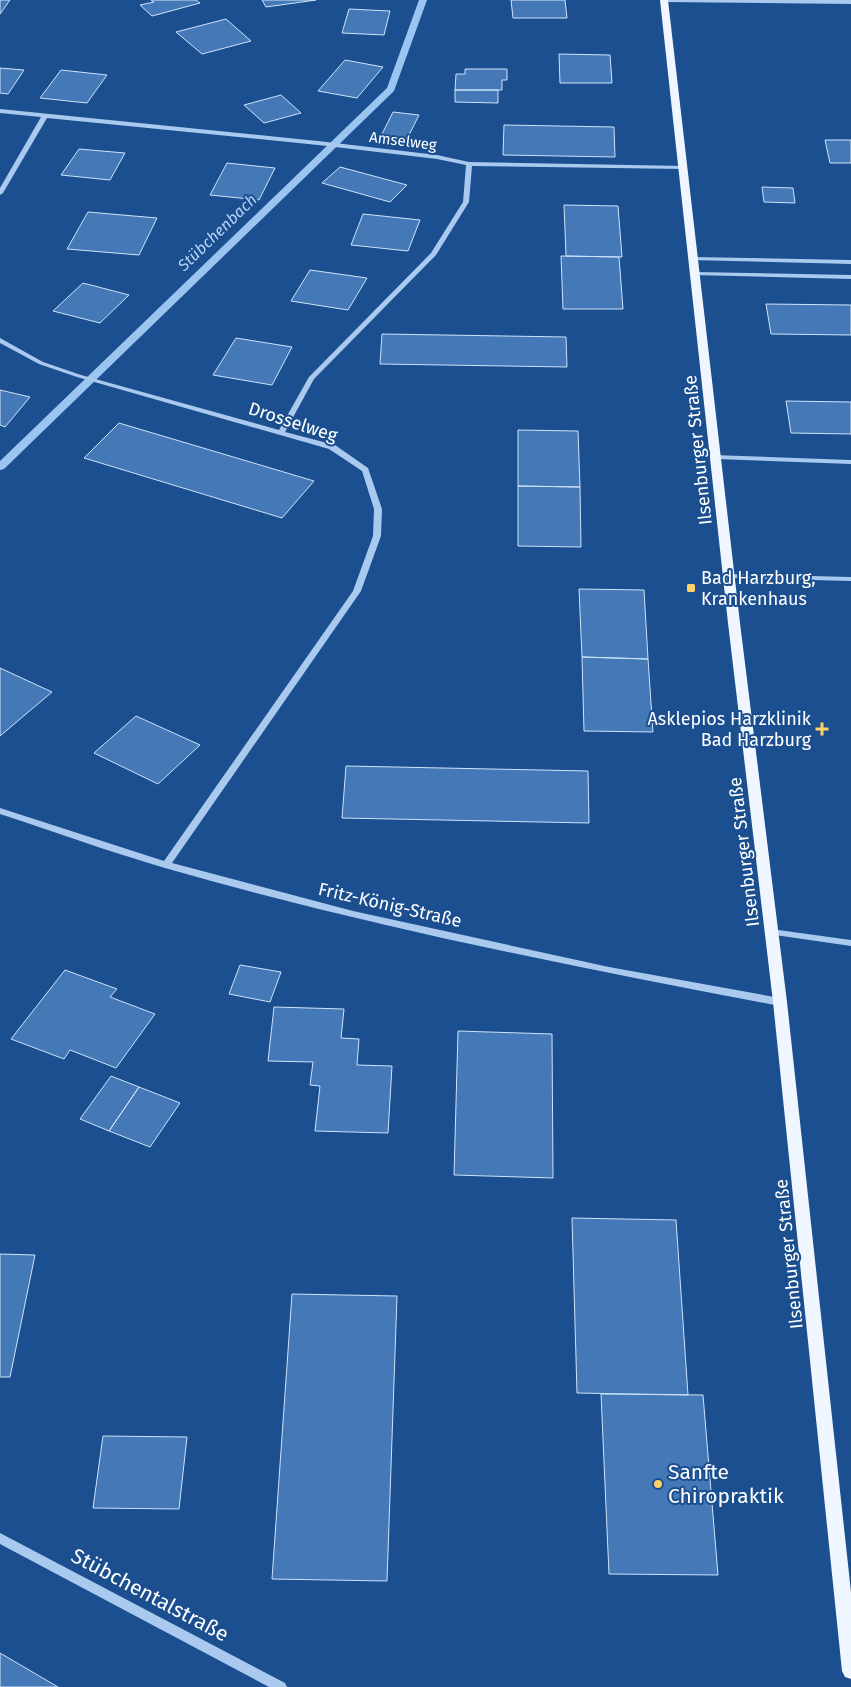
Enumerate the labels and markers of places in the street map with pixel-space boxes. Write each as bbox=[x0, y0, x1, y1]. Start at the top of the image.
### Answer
place label: Bad Harzburg, Krankenhaus bbox=[701, 567, 815, 610]
marker: Bad Harzburg, Krankenhaus bbox=[685, 582, 697, 594]
place label: Asklepios Harzklinik Bad Harzburg bbox=[648, 708, 812, 751]
marker: Asklepios Harzklinik Bad Harzburg bbox=[815, 722, 829, 736]
place label: Sanfte Chiropraktik bbox=[668, 1459, 784, 1509]
marker: Sanfte Chiropraktik bbox=[652, 1478, 664, 1490]

